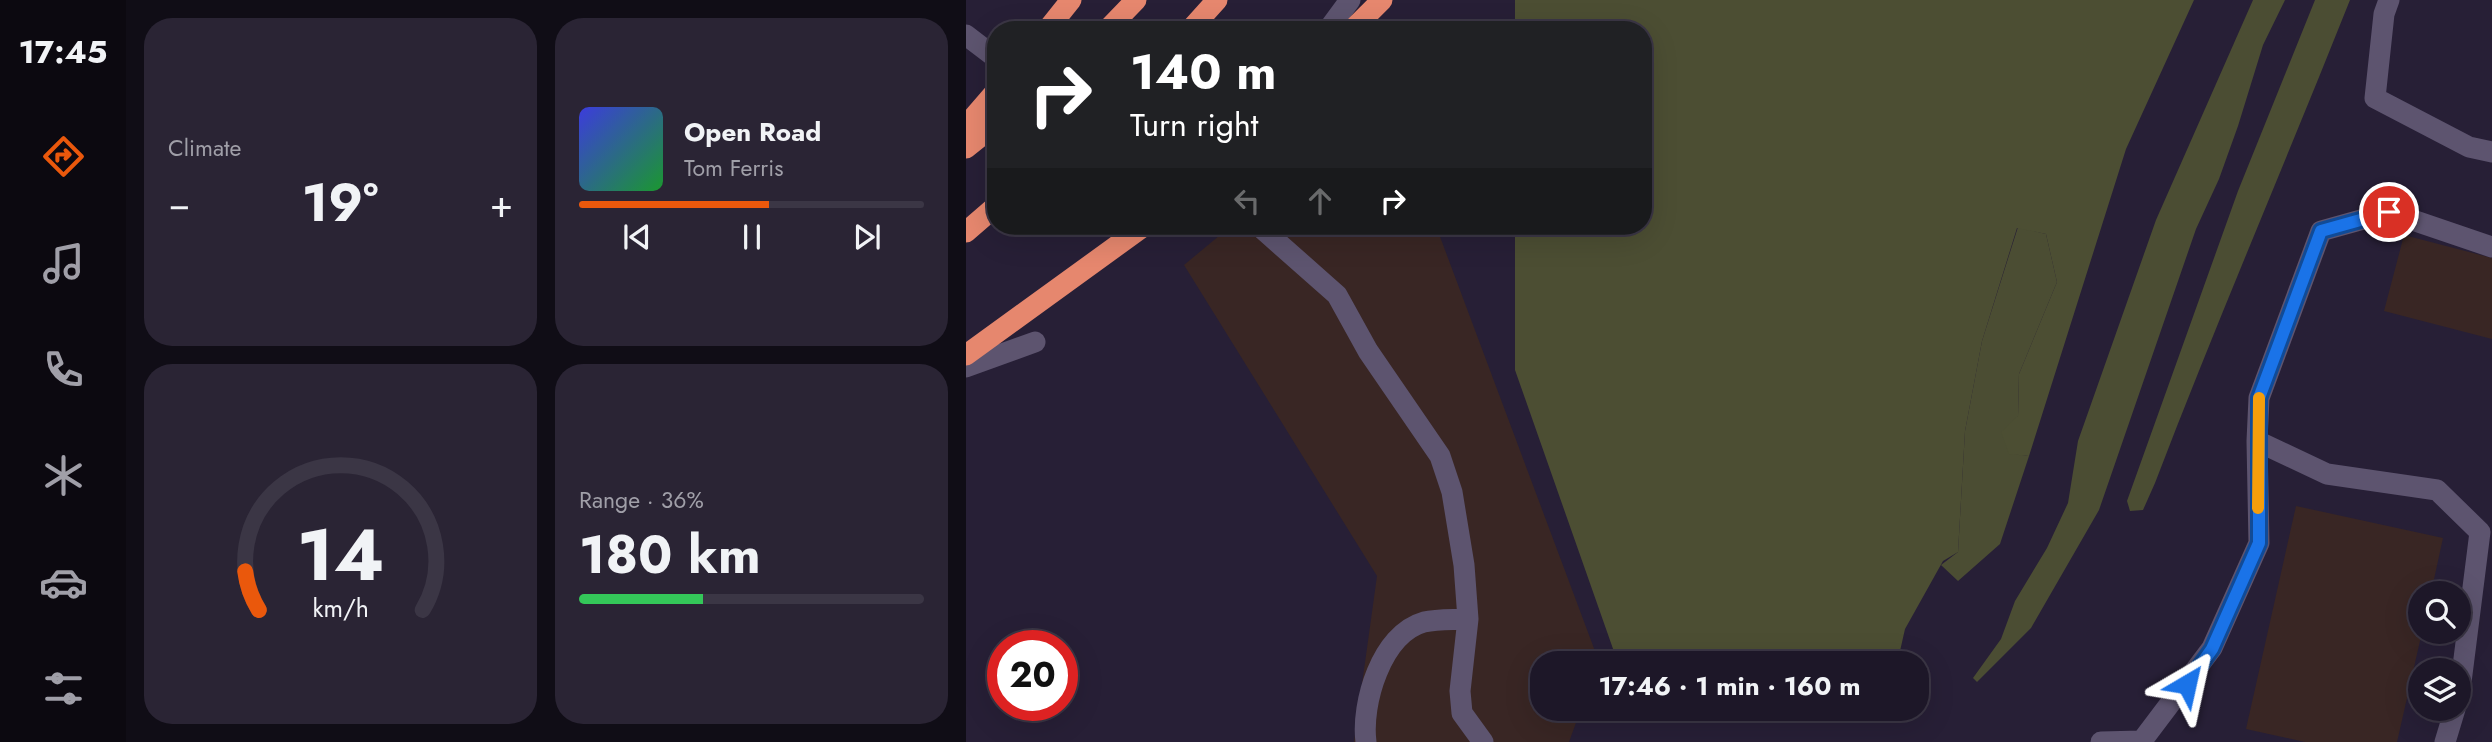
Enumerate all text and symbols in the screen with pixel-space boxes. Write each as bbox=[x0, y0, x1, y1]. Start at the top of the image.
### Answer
text: 17:45 bbox=[19, 29, 107, 75]
text: 140 m bbox=[1130, 37, 1276, 107]
icon: right bbox=[1015, 49, 1106, 140]
text: Turn right bbox=[1130, 102, 1259, 148]
text: Open Road bbox=[684, 113, 821, 151]
text: Climate bbox=[168, 131, 241, 165]
icon: directions bbox=[39, 132, 88, 181]
text: Tom Ferris bbox=[684, 151, 783, 185]
text: 19° bbox=[302, 165, 378, 241]
text: − bbox=[168, 176, 190, 231]
text: + bbox=[490, 176, 513, 231]
icon: left bbox=[1228, 182, 1266, 220]
icon: ahead bbox=[1301, 182, 1339, 220]
icon: right bbox=[1374, 182, 1412, 220]
pin bbox=[2359, 182, 2419, 242]
icon: arrive bbox=[2370, 193, 2408, 231]
icon: previous bbox=[618, 218, 656, 256]
icon: pause bbox=[733, 218, 771, 256]
icon: next bbox=[848, 218, 886, 256]
icon: music bbox=[39, 239, 88, 288]
icon: phone bbox=[39, 345, 88, 394]
icon: climate bbox=[39, 451, 88, 500]
text: Range · 36% bbox=[579, 483, 704, 517]
text: 14 bbox=[297, 502, 384, 607]
text: 180 km bbox=[579, 517, 761, 593]
icon: car bbox=[39, 558, 88, 607]
map controls bbox=[2408, 581, 2471, 721]
button: search bbox=[2408, 581, 2471, 644]
text: km/h bbox=[312, 590, 369, 626]
speed limit sign: 20 bbox=[987, 630, 1078, 721]
position arrow bbox=[2150, 647, 2224, 721]
button: layers bbox=[2408, 658, 2471, 721]
icon: filters bbox=[39, 664, 88, 713]
text: 17:46 · 1 min · 160 m bbox=[1598, 667, 1861, 705]

